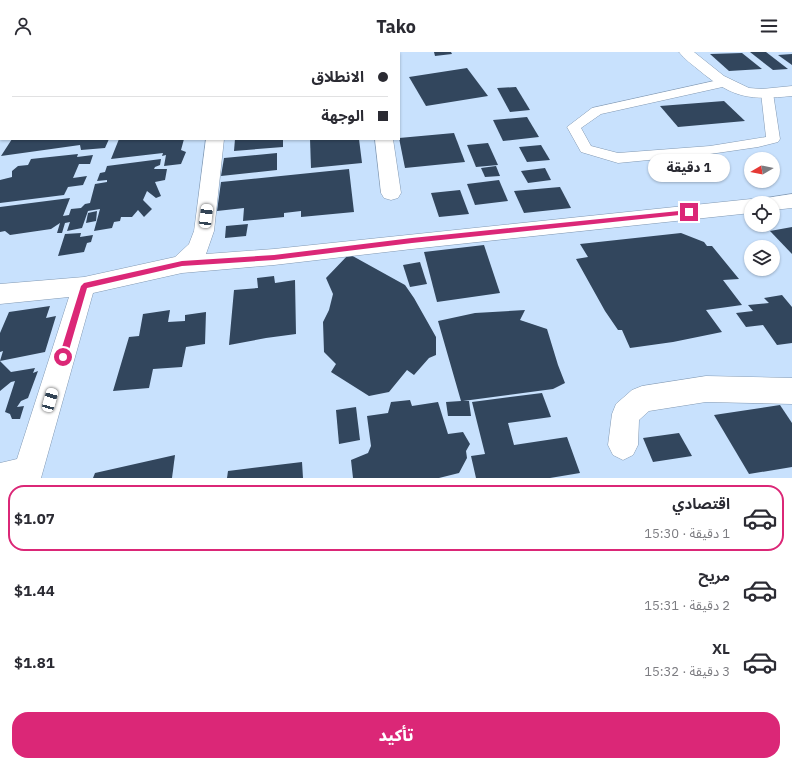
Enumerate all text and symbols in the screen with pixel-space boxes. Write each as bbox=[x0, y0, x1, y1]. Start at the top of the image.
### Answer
icon: person bbox=[12, 15, 34, 37]
text: Tako bbox=[376, 15, 416, 38]
icon: menu bbox=[758, 15, 780, 37]
text: الانطلاق bbox=[312, 67, 364, 86]
text: الوجهة bbox=[321, 106, 364, 125]
north arrow bbox=[744, 152, 780, 188]
map controls bbox=[744, 152, 780, 276]
callout: 1 دقيقة bbox=[648, 154, 730, 182]
text: 1 دقيقة bbox=[667, 159, 711, 176]
button: locate bbox=[744, 196, 780, 232]
car bbox=[199, 203, 213, 229]
route end bbox=[680, 203, 698, 221]
button: layers bbox=[744, 240, 780, 276]
route start bbox=[54, 348, 72, 366]
car bbox=[41, 387, 59, 413]
text: اقتصادي bbox=[672, 494, 730, 513]
icon: car bbox=[742, 500, 778, 536]
text: $1.07 bbox=[14, 509, 55, 528]
text: 1 دقيقة · 15:30 bbox=[644, 525, 730, 542]
text: مريح bbox=[698, 566, 730, 585]
icon: car bbox=[742, 572, 778, 608]
text: $1.44 bbox=[14, 581, 55, 600]
text: 2 دقيقة · 15:31 bbox=[644, 597, 730, 614]
text: XL bbox=[712, 639, 730, 658]
icon: car bbox=[742, 644, 778, 680]
text: $1.81 bbox=[14, 653, 55, 672]
text: 3 دقيقة · 15:32 bbox=[644, 663, 730, 680]
button: تأكيد bbox=[12, 712, 780, 758]

